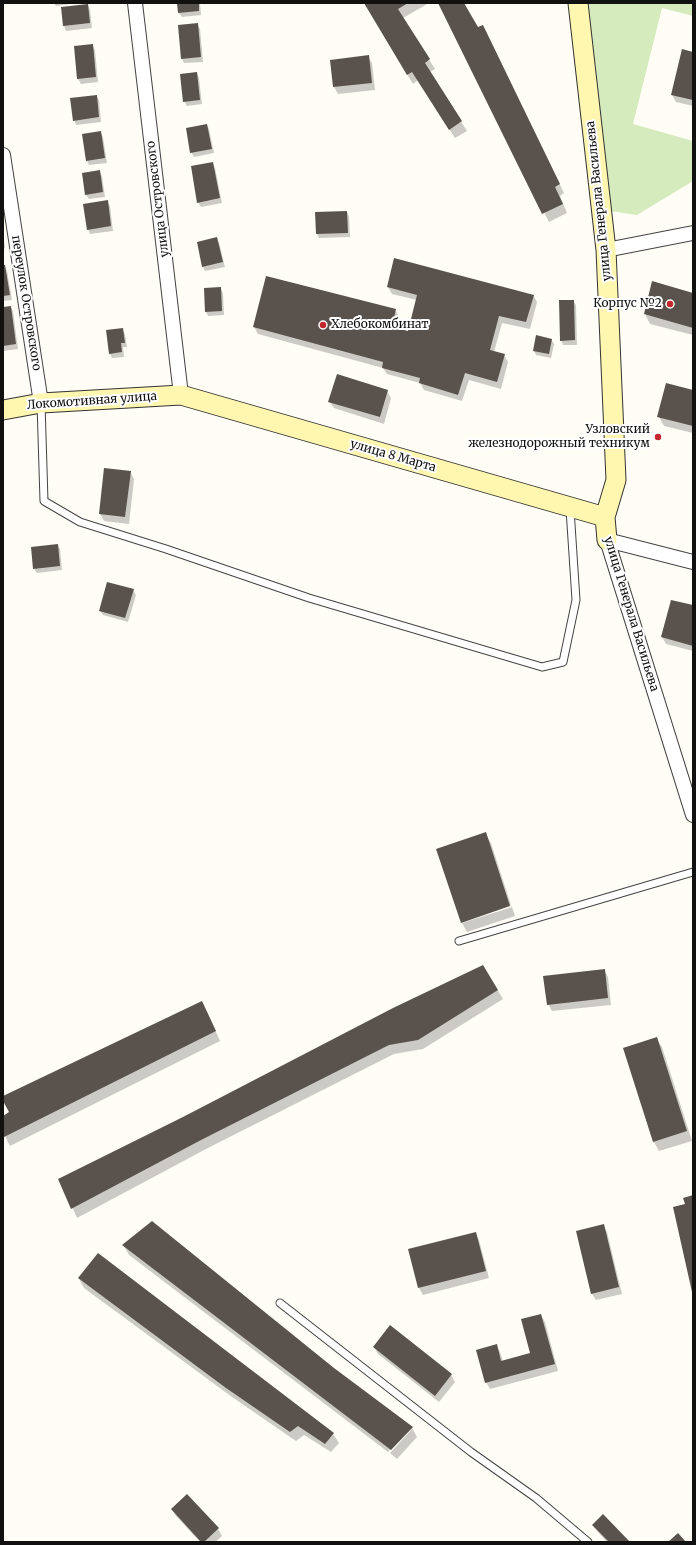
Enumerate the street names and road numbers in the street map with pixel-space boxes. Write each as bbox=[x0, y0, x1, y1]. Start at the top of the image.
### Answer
street label: улица Генерала Васильева bbox=[583, 120, 615, 282]
street label: улица Островского bbox=[144, 140, 172, 258]
street label: переулок Островского bbox=[8, 234, 44, 372]
street label: Локомотивная улица bbox=[27, 389, 157, 413]
street label: улица 8 Марта bbox=[348, 437, 438, 475]
street label: улица Генерала Васильева bbox=[601, 535, 661, 693]

